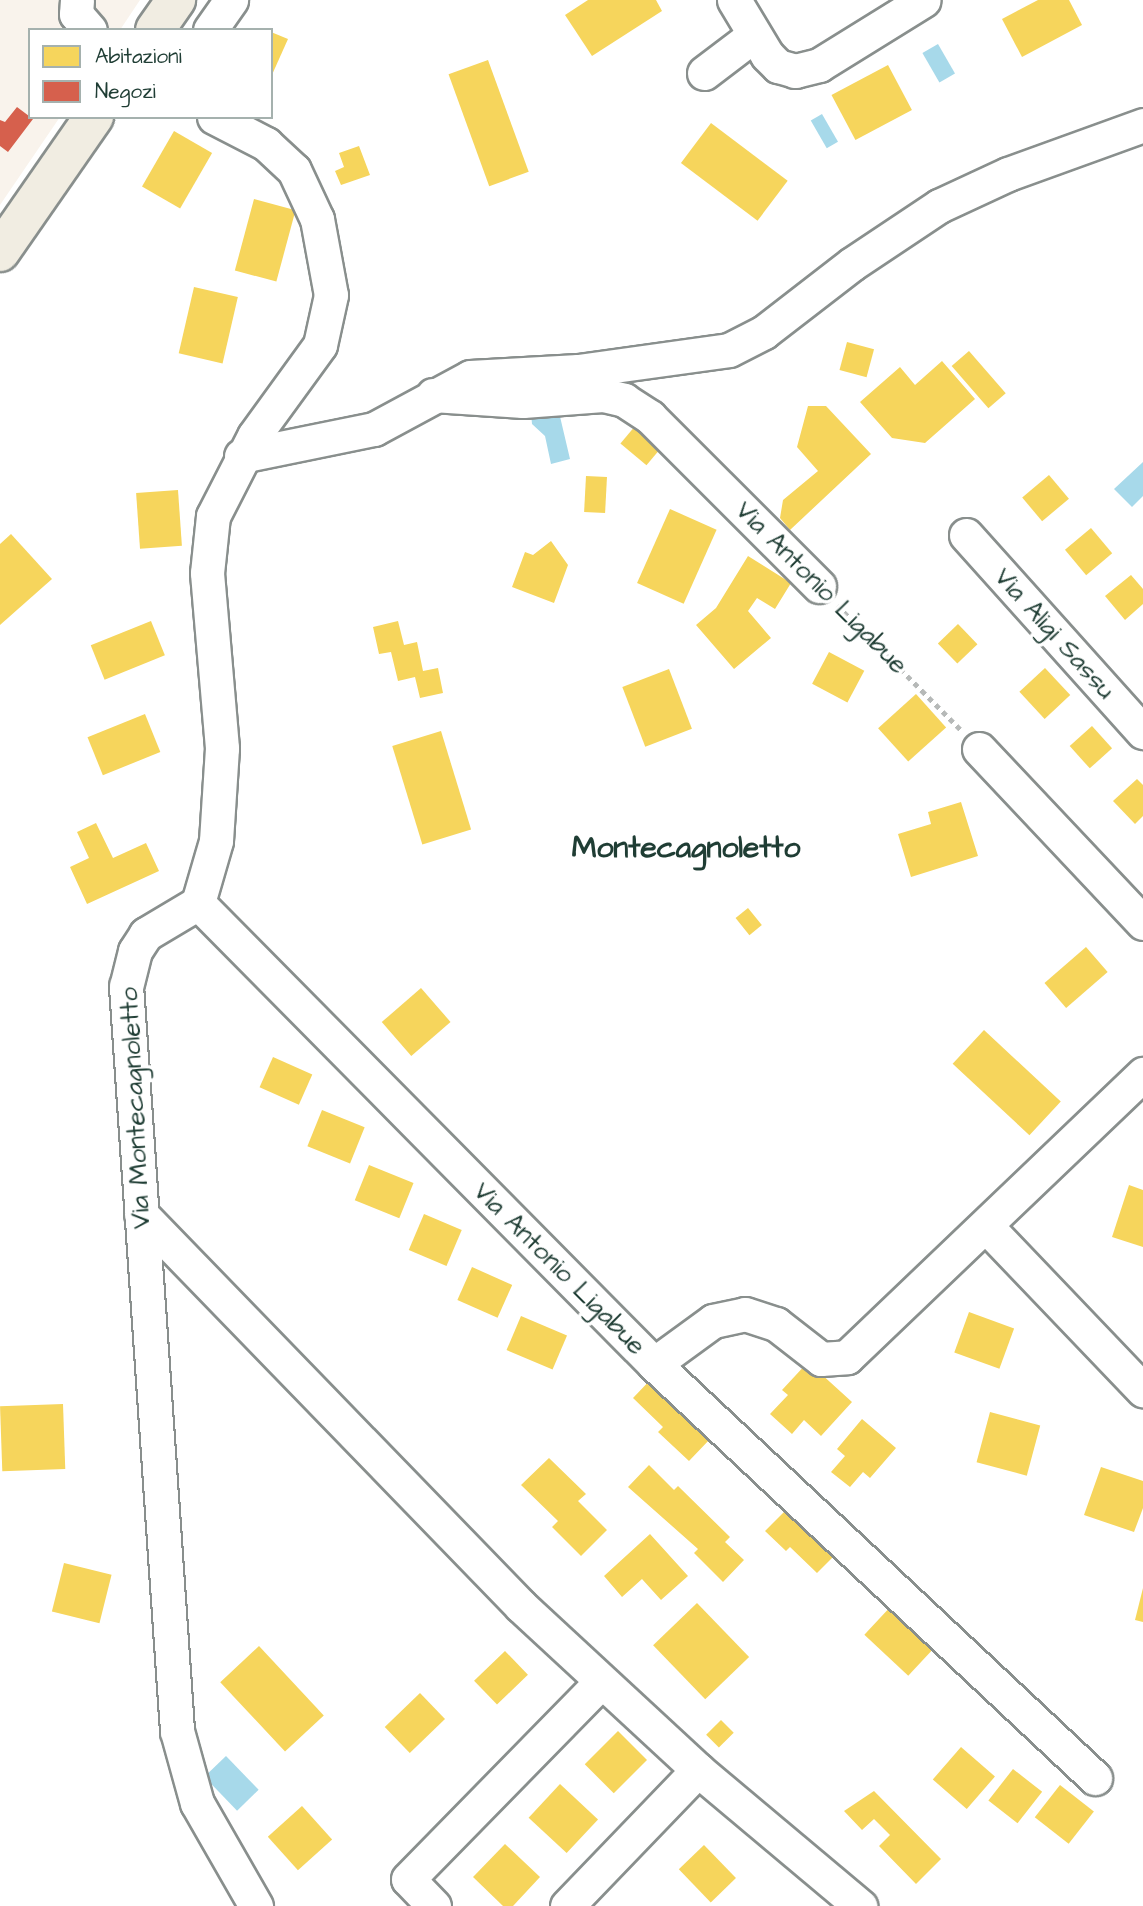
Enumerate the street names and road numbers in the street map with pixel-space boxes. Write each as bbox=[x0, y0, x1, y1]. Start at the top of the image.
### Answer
street label: Via Antonio Ligabue bbox=[728, 495, 914, 681]
street label: Via Aligi Sassu bbox=[987, 562, 1121, 706]
street label: Via Montecagnoletto bbox=[114, 986, 158, 1230]
street label: Via Antonio Ligabue bbox=[466, 1176, 652, 1362]

